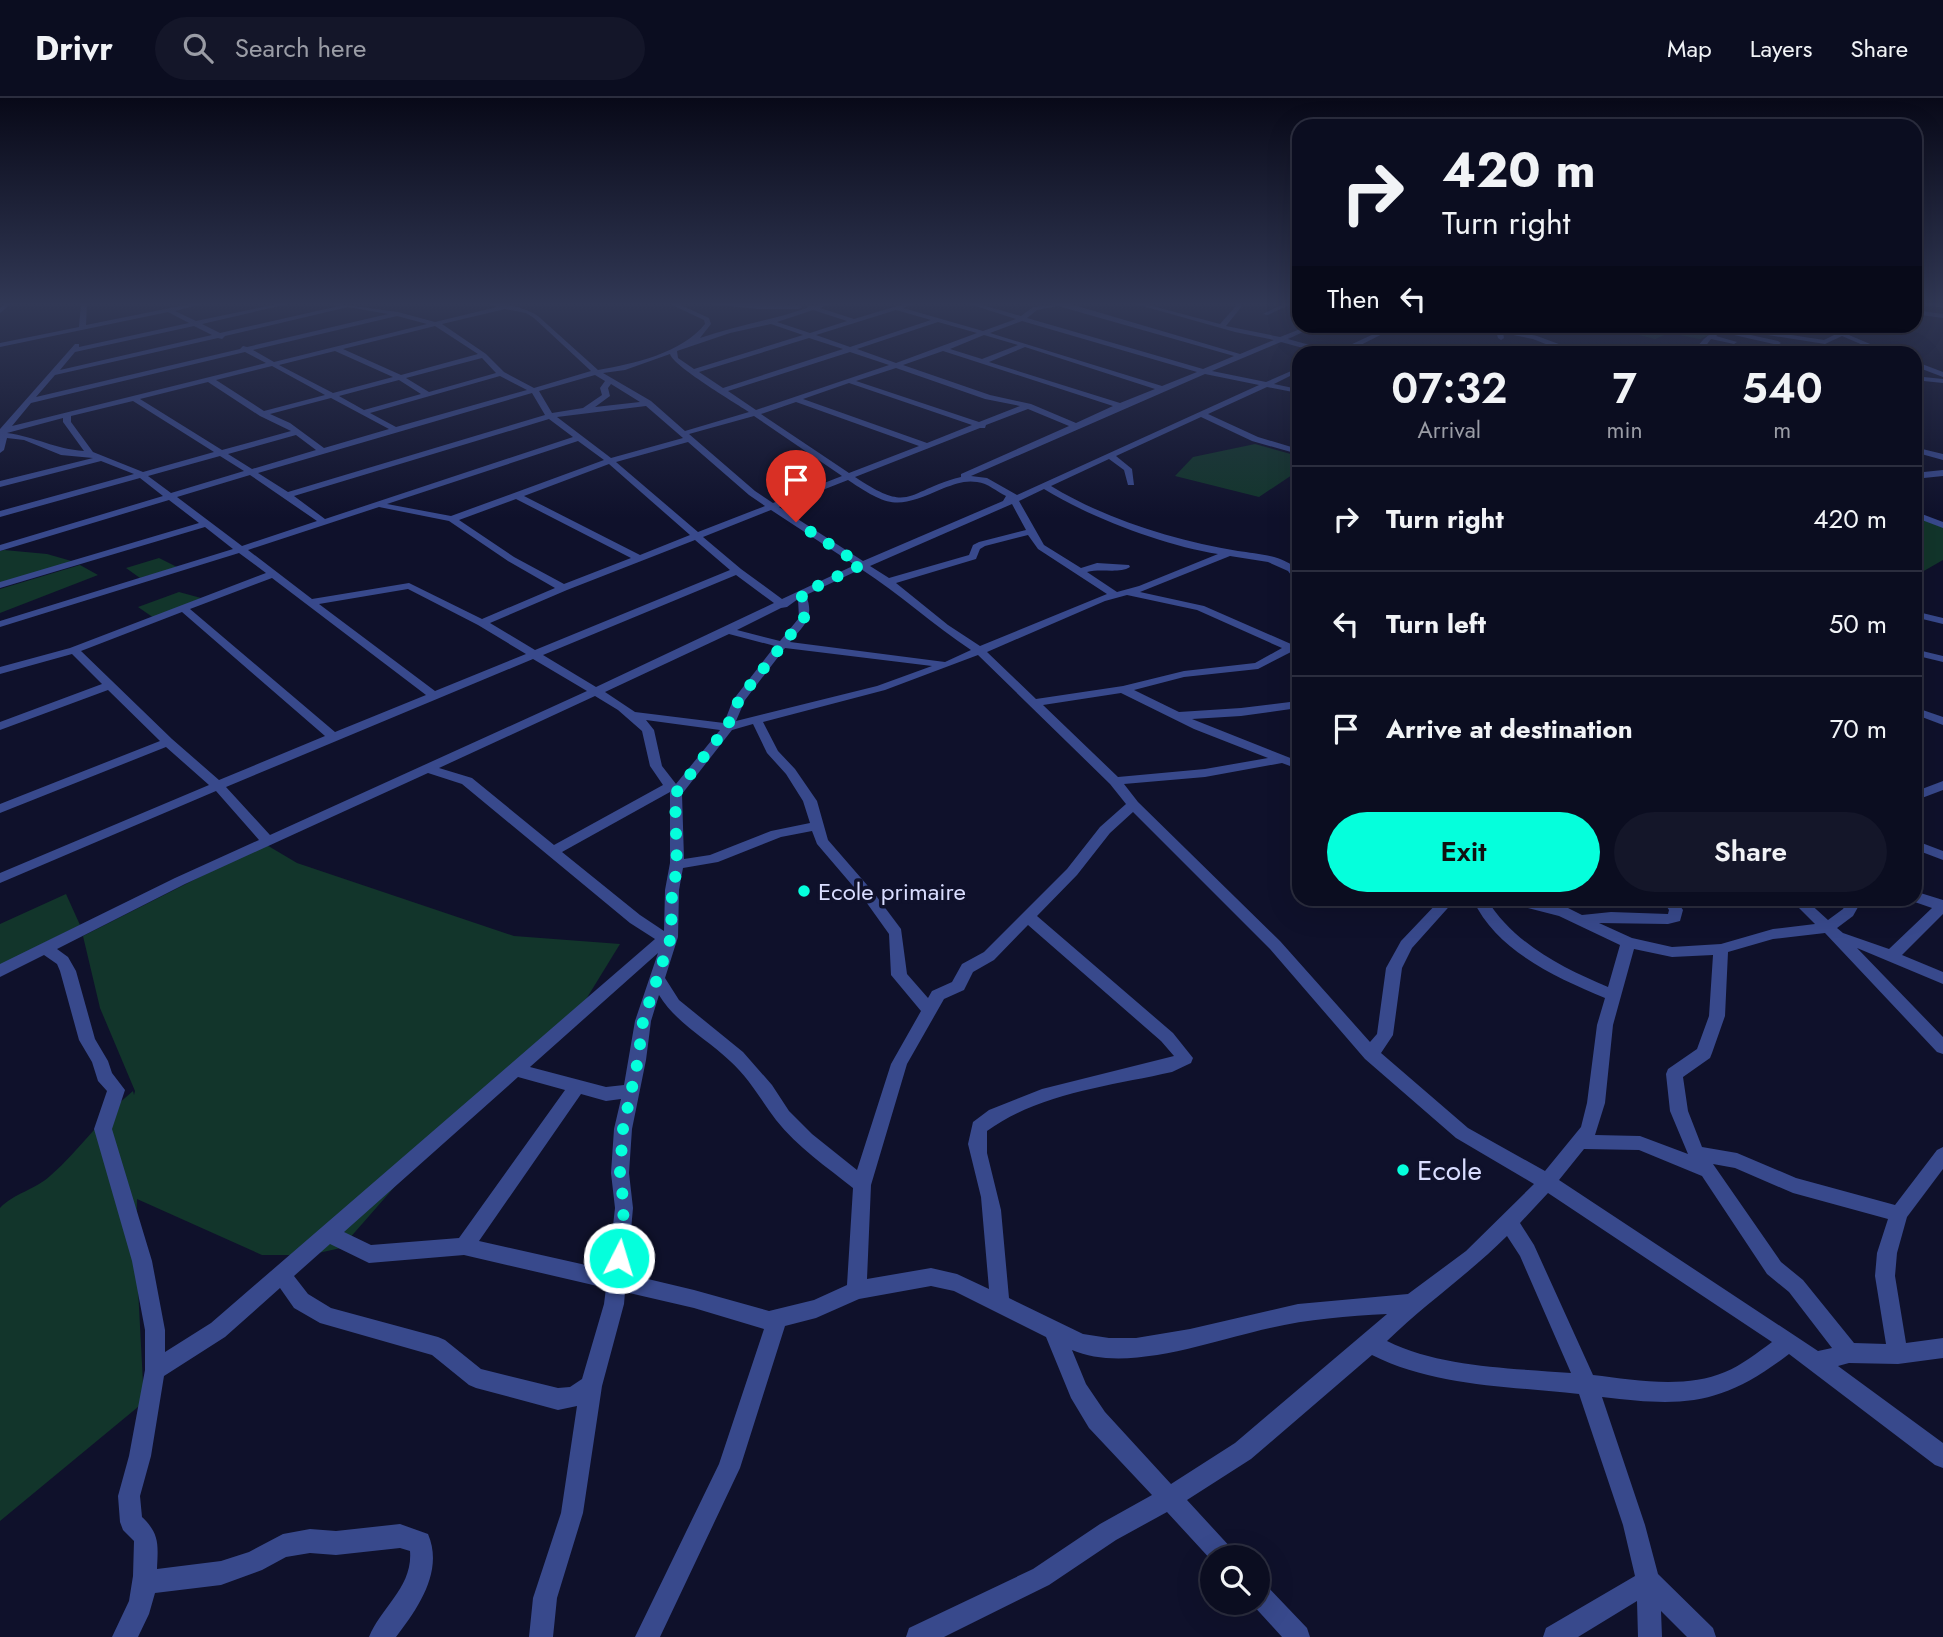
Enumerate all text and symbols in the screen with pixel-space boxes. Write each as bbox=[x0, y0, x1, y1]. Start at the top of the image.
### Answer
search box bbox=[155, 17, 645, 80]
text: Drivr bbox=[35, 25, 113, 72]
icon: search bbox=[179, 29, 217, 67]
text: Search here bbox=[235, 29, 366, 67]
text: Map bbox=[1667, 31, 1712, 66]
text: Layers bbox=[1750, 31, 1812, 66]
text: Share bbox=[1850, 31, 1908, 66]
text: 420 m bbox=[1442, 135, 1596, 205]
icon: right bbox=[1327, 147, 1418, 238]
text: Turn right bbox=[1442, 200, 1571, 246]
text: Then bbox=[1327, 280, 1380, 318]
icon: left bbox=[1394, 280, 1432, 318]
text: 07:32 bbox=[1391, 358, 1507, 419]
text: 7 bbox=[1612, 358, 1637, 419]
text: 540 bbox=[1742, 358, 1823, 419]
text: Arrival bbox=[1418, 413, 1481, 447]
text: min bbox=[1607, 413, 1643, 447]
text: m bbox=[1773, 413, 1791, 447]
pin bbox=[766, 450, 826, 522]
icon: arrive bbox=[777, 461, 815, 499]
icon: right bbox=[1327, 500, 1365, 538]
text: Turn right bbox=[1386, 500, 1504, 538]
text: 420 m bbox=[1813, 500, 1887, 538]
icon: left bbox=[1327, 605, 1365, 643]
text: Turn left bbox=[1386, 605, 1486, 643]
text: 50 m bbox=[1829, 605, 1887, 643]
icon: arrive bbox=[1327, 710, 1365, 748]
text: Arrive at destination bbox=[1386, 710, 1633, 748]
text: 70 m bbox=[1830, 710, 1887, 748]
button: Exit bbox=[1327, 812, 1600, 892]
button: Share bbox=[1614, 812, 1887, 892]
place label: Ecole primaire bbox=[818, 874, 966, 909]
marker: Ecole primaire bbox=[796, 883, 812, 899]
place label: Ecole bbox=[1417, 1150, 1482, 1191]
marker: Ecole bbox=[1395, 1162, 1411, 1178]
position arrow bbox=[582, 1221, 656, 1295]
map controls bbox=[1200, 1545, 1270, 1615]
button: search bbox=[1200, 1545, 1270, 1615]

